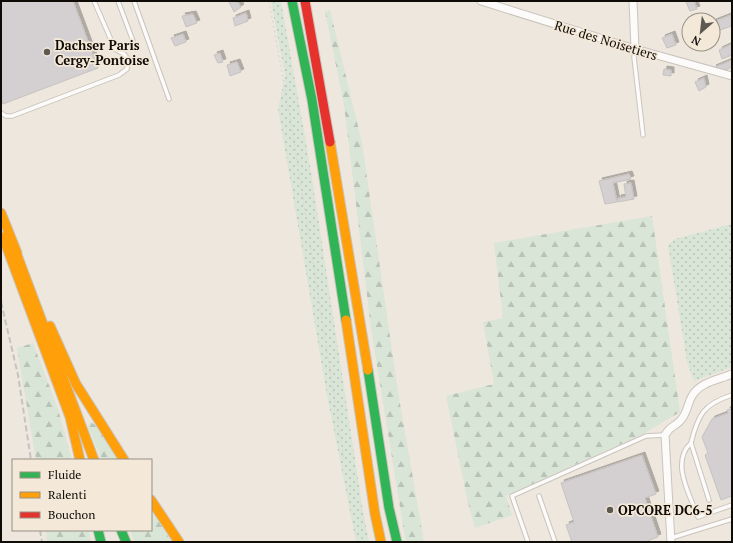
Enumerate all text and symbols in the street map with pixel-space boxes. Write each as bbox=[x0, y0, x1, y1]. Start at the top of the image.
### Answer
north arrow bbox=[681, 12, 721, 52]
street label: Rue des Noisetiers bbox=[552, 16, 660, 64]
text: N bbox=[689, 32, 703, 49]
place label: Dachser Paris Cergy-Pontoise bbox=[55, 36, 149, 69]
marker: Dachser Paris Cergy-Pontoise bbox=[42, 47, 52, 57]
legend bbox=[12, 459, 152, 531]
text: Fluide bbox=[48, 467, 81, 482]
text: Ralenti bbox=[48, 487, 87, 502]
place label: OPCORE DC6-5 bbox=[618, 501, 713, 519]
marker: OPCORE DC6-5 bbox=[605, 505, 615, 515]
text: Bouchon bbox=[48, 507, 95, 522]

